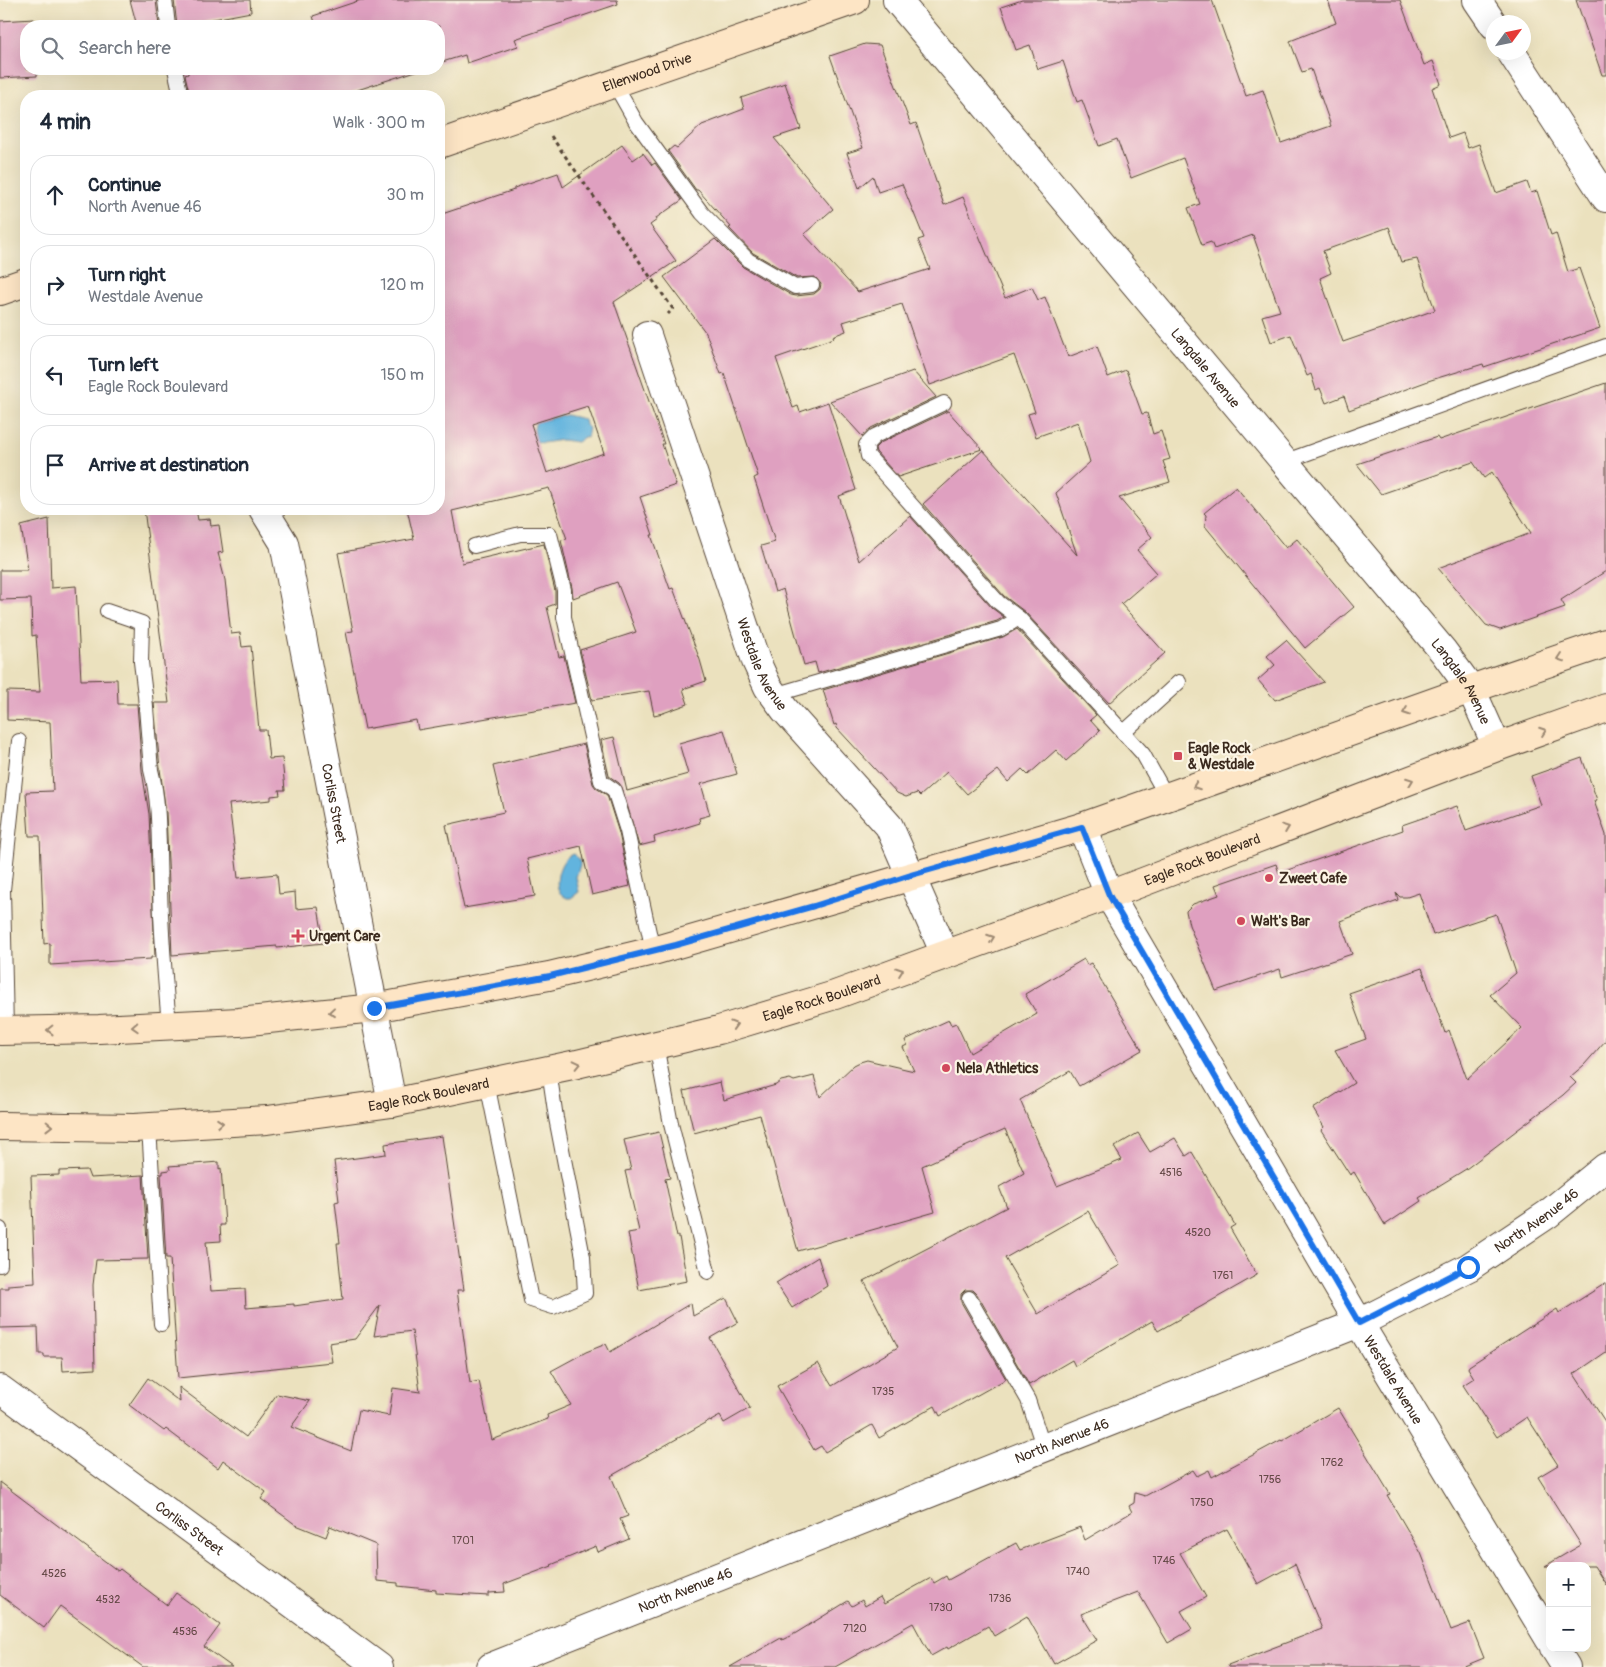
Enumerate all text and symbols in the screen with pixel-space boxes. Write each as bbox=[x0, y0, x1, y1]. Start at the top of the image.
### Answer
north arrow bbox=[1486, 15, 1531, 60]
search box bbox=[20, 20, 445, 75]
icon: search bbox=[38, 34, 66, 62]
text: Search here bbox=[78, 36, 171, 60]
street label: Ellenwood Drive bbox=[600, 49, 694, 95]
text: 4 min bbox=[40, 109, 91, 136]
text: Walk · 300 m bbox=[333, 113, 425, 133]
text: Continue bbox=[88, 173, 161, 197]
icon: ahead bbox=[41, 181, 69, 209]
text: 30 m bbox=[386, 185, 424, 205]
text: North Avenue 46 bbox=[88, 197, 202, 217]
text: Turn right bbox=[88, 263, 166, 287]
icon: right bbox=[41, 271, 69, 299]
text: 120 m bbox=[380, 275, 424, 295]
text: Westdale Avenue bbox=[88, 287, 203, 307]
street label: Langdale Avenue bbox=[1167, 324, 1244, 411]
text: Turn left bbox=[88, 353, 158, 377]
icon: left bbox=[41, 361, 69, 389]
text: 150 m bbox=[380, 365, 424, 385]
text: Eagle Rock Boulevard bbox=[88, 377, 228, 397]
icon: arrive bbox=[41, 451, 69, 479]
text: Arrive at destination bbox=[88, 453, 249, 477]
street label: Westdale Avenue bbox=[734, 616, 791, 714]
street label: Langdale Avenue bbox=[1427, 635, 1494, 727]
one-way arrow bbox=[1556, 653, 1565, 663]
one-way arrow bbox=[1403, 706, 1411, 716]
one-way arrow bbox=[1539, 727, 1547, 737]
place label: Eagle Rock & Westdale bbox=[1188, 740, 1255, 773]
marker: Eagle Rock & Westdale bbox=[1172, 750, 1184, 762]
street label: Corliss Street bbox=[318, 762, 350, 845]
one-way arrow bbox=[1405, 777, 1413, 787]
one-way arrow bbox=[1193, 780, 1201, 790]
one-way arrow bbox=[1281, 824, 1290, 834]
street label: Eagle Rock Boulevard bbox=[1142, 830, 1263, 889]
place label: Zweet Cafe bbox=[1279, 870, 1348, 887]
marker: Zweet Cafe bbox=[1263, 872, 1275, 884]
place label: Walt's Bar bbox=[1251, 913, 1311, 930]
marker: Walt's Bar bbox=[1235, 915, 1247, 927]
place label: Urgent Care bbox=[309, 928, 381, 945]
marker: Urgent Care bbox=[291, 929, 305, 943]
one-way arrow bbox=[986, 933, 995, 943]
one-way arrow bbox=[895, 967, 903, 977]
street label: Eagle Rock Boulevard bbox=[761, 971, 883, 1025]
route end bbox=[363, 997, 386, 1020]
one-way arrow bbox=[327, 1006, 335, 1017]
one-way arrow bbox=[730, 1021, 738, 1031]
one-way arrow bbox=[130, 1022, 138, 1033]
one-way arrow bbox=[46, 1025, 54, 1035]
one-way arrow bbox=[572, 1059, 581, 1070]
place label: Nela Athletics bbox=[956, 1060, 1039, 1077]
marker: Nela Athletics bbox=[940, 1062, 952, 1074]
street label: Eagle Rock Boulevard bbox=[367, 1074, 491, 1115]
one-way arrow bbox=[216, 1117, 224, 1128]
one-way arrow bbox=[45, 1121, 53, 1131]
house number: 4516 bbox=[1159, 1166, 1183, 1179]
street label: North Avenue 46 bbox=[1491, 1184, 1582, 1256]
house number: 4520 bbox=[1185, 1226, 1211, 1239]
route start bbox=[1457, 1256, 1480, 1279]
house number: 1761 bbox=[1213, 1269, 1233, 1282]
street label: Westdale Avenue bbox=[1360, 1332, 1426, 1427]
house number: 1735 bbox=[872, 1385, 894, 1398]
street label: North Avenue 46 bbox=[1012, 1415, 1111, 1467]
house number: 1762 bbox=[1321, 1456, 1343, 1469]
house number: 1756 bbox=[1259, 1473, 1281, 1486]
house number: 1750 bbox=[1190, 1496, 1214, 1509]
street label: Corliss Street bbox=[152, 1497, 227, 1559]
house number: 1701 bbox=[452, 1534, 474, 1547]
house number: 1746 bbox=[1153, 1554, 1175, 1567]
map controls bbox=[1546, 1562, 1591, 1652]
button: + bbox=[1546, 1562, 1591, 1607]
street label: North Avenue 46 bbox=[636, 1564, 735, 1616]
house number: 1740 bbox=[1066, 1565, 1090, 1578]
house number: 4526 bbox=[42, 1567, 66, 1580]
house number: 1736 bbox=[989, 1592, 1011, 1605]
house number: 4532 bbox=[96, 1593, 120, 1606]
house number: 1730 bbox=[929, 1601, 953, 1614]
button: − bbox=[1546, 1607, 1591, 1652]
house number: 7120 bbox=[843, 1622, 867, 1635]
house number: 4536 bbox=[173, 1625, 197, 1638]

